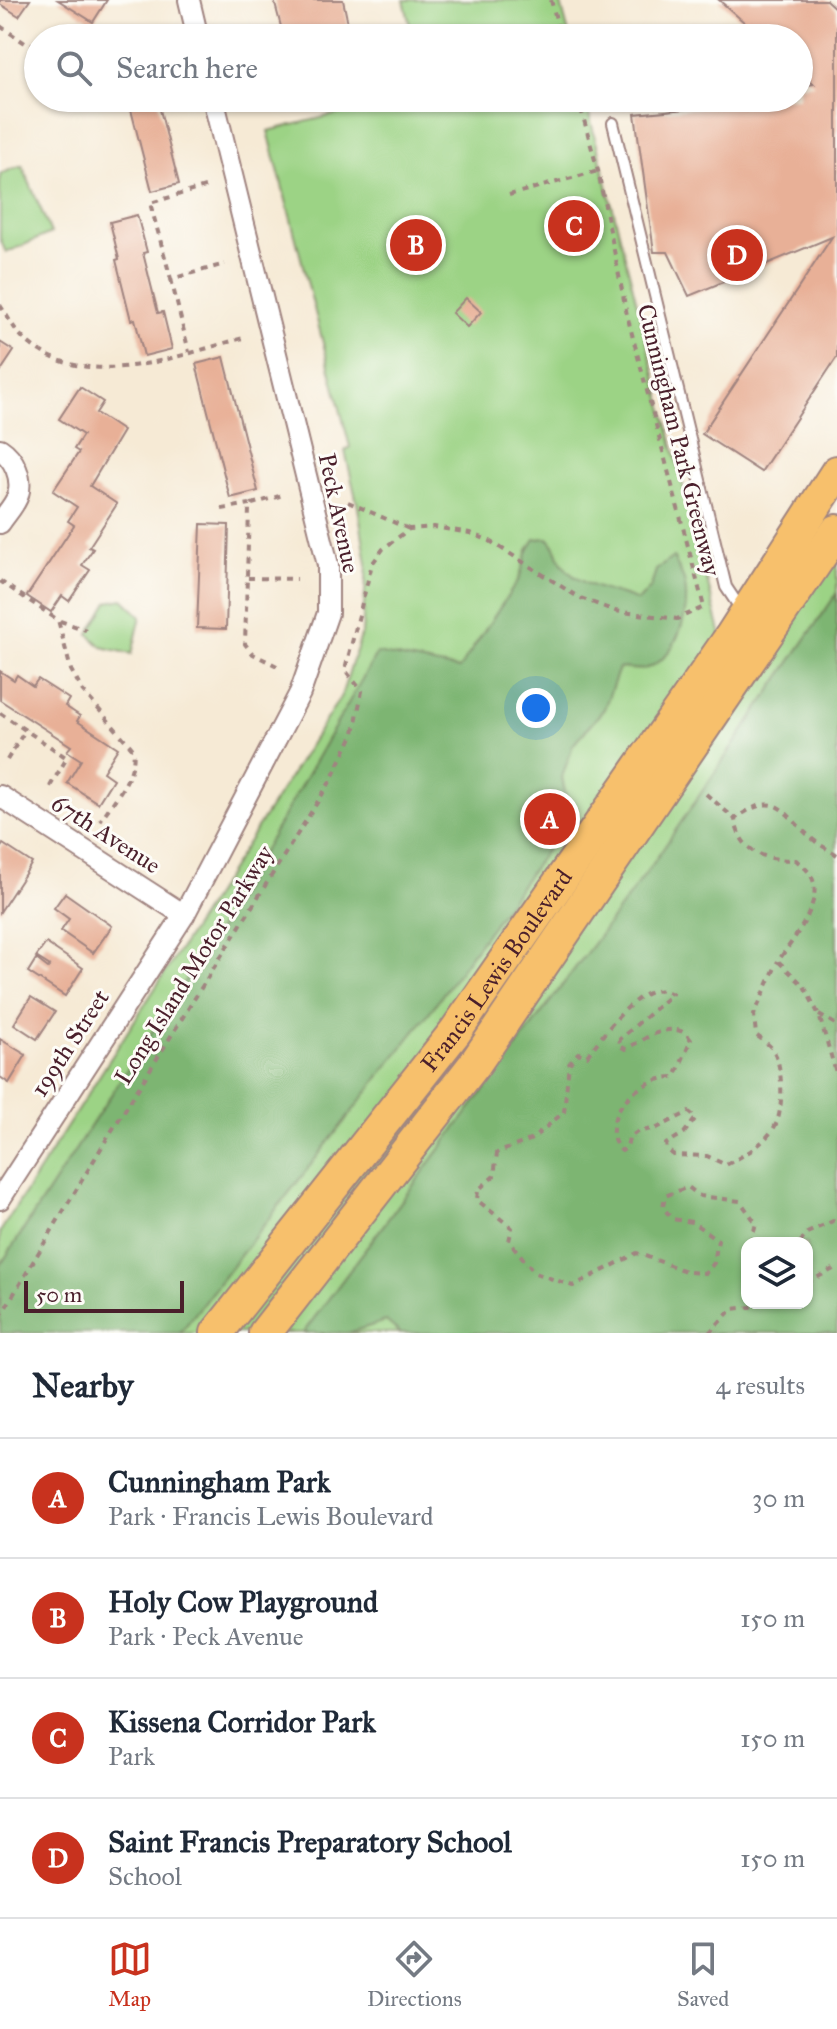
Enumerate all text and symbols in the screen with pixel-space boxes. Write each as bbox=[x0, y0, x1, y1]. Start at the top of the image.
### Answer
search box bbox=[24, 24, 813, 112]
icon: search bbox=[52, 46, 96, 90]
text: Search here bbox=[116, 50, 258, 86]
pin: C bbox=[548, 196, 600, 256]
pin: B bbox=[390, 215, 442, 275]
pin: D bbox=[711, 225, 763, 285]
street label: Cunningham Park Greenway bbox=[631, 301, 727, 580]
street label: Peck Avenue bbox=[312, 450, 366, 576]
your location bbox=[516, 688, 556, 728]
street label: 67th Avenue bbox=[46, 788, 166, 880]
pin: A bbox=[524, 789, 576, 849]
street label: Long Island Motor Parkway bbox=[108, 839, 280, 1090]
street label: Francis Lewis Boulevard bbox=[414, 863, 579, 1078]
street label: 199th Street bbox=[24, 983, 116, 1102]
map controls bbox=[741, 1237, 813, 1309]
button: layers bbox=[741, 1237, 813, 1309]
scale bar bbox=[24, 1277, 184, 1313]
text: 50 m bbox=[36, 1281, 82, 1308]
text: Nearby bbox=[32, 1365, 134, 1406]
text: 4 results bbox=[716, 1369, 805, 1401]
text: Cunningham Park bbox=[108, 1464, 331, 1500]
text: A bbox=[49, 1482, 67, 1514]
text: 30 m bbox=[752, 1482, 805, 1514]
text: Park · Francis Lewis Boulevard bbox=[108, 1500, 434, 1532]
text: Holy Cow Playground bbox=[108, 1584, 378, 1620]
text: B bbox=[49, 1602, 67, 1634]
text: 150 m bbox=[740, 1602, 805, 1634]
text: Park · Peck Avenue bbox=[108, 1620, 304, 1652]
text: Kissena Corridor Park bbox=[108, 1704, 376, 1740]
text: C bbox=[49, 1722, 67, 1754]
text: 150 m bbox=[740, 1722, 805, 1754]
text: Park bbox=[108, 1740, 155, 1772]
text: Saint Francis Preparatory School bbox=[108, 1824, 512, 1860]
text: D bbox=[48, 1842, 68, 1874]
text: 150 m bbox=[740, 1842, 805, 1874]
text: School bbox=[108, 1860, 182, 1892]
tab: Map bbox=[108, 1937, 152, 2012]
tab: Directions bbox=[367, 1937, 462, 2012]
tab: Saved bbox=[677, 1937, 729, 2012]

